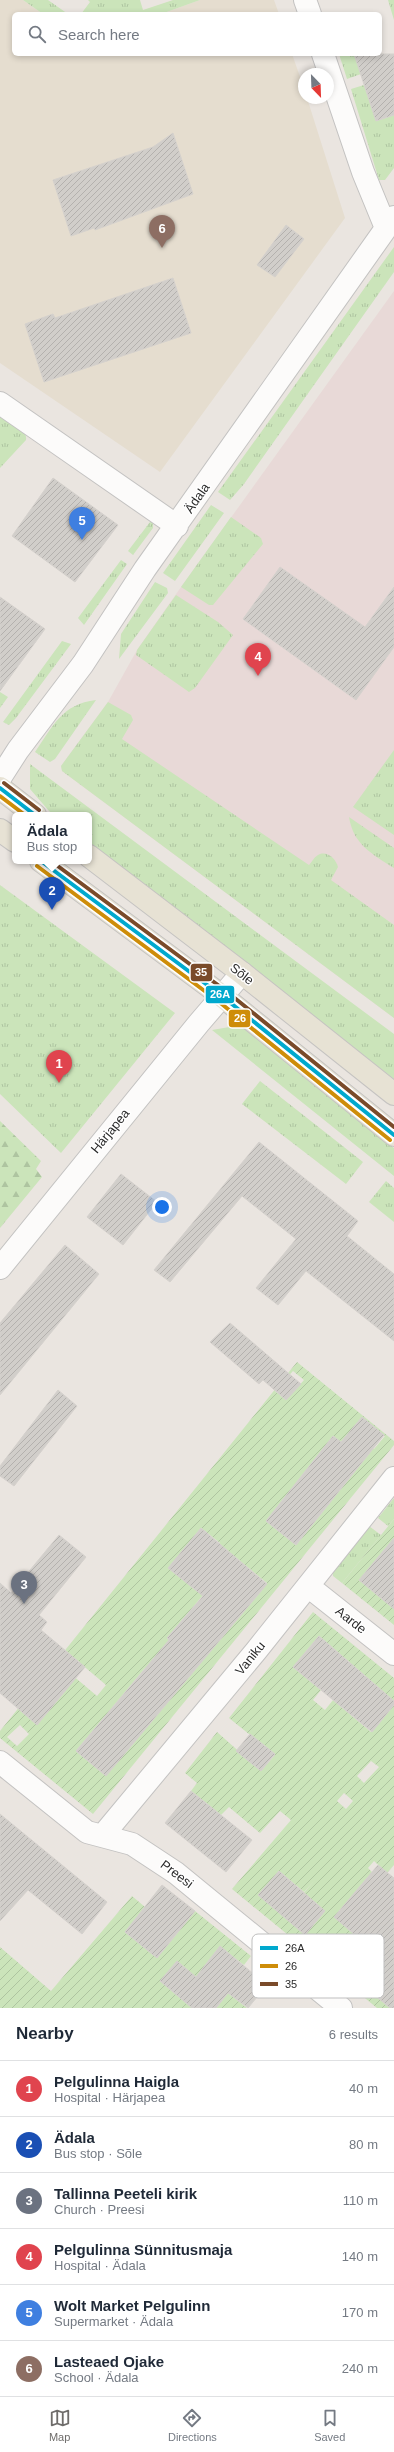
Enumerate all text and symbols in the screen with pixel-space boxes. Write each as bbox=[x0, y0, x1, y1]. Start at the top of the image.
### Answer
search box bbox=[12, 12, 382, 56]
icon: search bbox=[26, 23, 48, 45]
text: Search here bbox=[58, 26, 140, 43]
north arrow bbox=[298, 68, 334, 104]
pin: 6 bbox=[149, 215, 175, 248]
street label: Ädala bbox=[181, 479, 213, 516]
pin: 5 bbox=[69, 507, 95, 540]
pin: 4 bbox=[245, 643, 271, 676]
popup bbox=[12, 812, 92, 864]
text: Ädala bbox=[27, 822, 68, 839]
text: Bus stop bbox=[27, 839, 77, 854]
pin: 2 bbox=[39, 877, 65, 910]
street label: Sõle bbox=[227, 960, 257, 988]
line badge: 35 bbox=[190, 963, 213, 982]
text: 35 bbox=[195, 966, 207, 978]
line badge: 26A bbox=[205, 985, 235, 1004]
text: 26A bbox=[210, 988, 230, 1000]
line badge: 26 bbox=[228, 1009, 251, 1028]
text: 26 bbox=[234, 1012, 246, 1024]
pin: 1 bbox=[46, 1050, 72, 1083]
street label: Härjapea bbox=[88, 1105, 133, 1156]
your location bbox=[152, 1197, 172, 1217]
pin: 3 bbox=[11, 1571, 37, 1604]
street label: Aarde bbox=[333, 1603, 369, 1637]
street label: Vaniku bbox=[232, 1638, 268, 1678]
street label: Preesi bbox=[158, 1857, 196, 1891]
legend bbox=[252, 1934, 384, 1998]
text: 26A bbox=[285, 1942, 305, 1954]
text: 26 bbox=[285, 1960, 297, 1972]
text: 35 bbox=[285, 1978, 297, 1990]
text: Nearby bbox=[16, 2024, 74, 2043]
text: 6 results bbox=[329, 2027, 378, 2042]
text: Pelgulinna Haigla bbox=[54, 2073, 179, 2090]
text: 1 bbox=[25, 2081, 33, 2096]
text: 40 m bbox=[349, 2081, 378, 2096]
text: Hospital · Härjapea bbox=[54, 2090, 165, 2105]
text: Ädala bbox=[54, 2129, 95, 2146]
text: 2 bbox=[25, 2137, 33, 2152]
text: 80 m bbox=[349, 2137, 378, 2152]
text: Bus stop · Sõle bbox=[54, 2146, 142, 2161]
text: Tallinna Peeteli kirik bbox=[54, 2185, 197, 2202]
text: 3 bbox=[25, 2193, 33, 2208]
text: 110 m bbox=[343, 2193, 378, 2208]
text: Church · Preesi bbox=[54, 2202, 144, 2217]
text: Pelgulinna Sünnitusmaja bbox=[54, 2241, 232, 2258]
text: 4 bbox=[25, 2249, 33, 2264]
text: 140 m bbox=[342, 2249, 378, 2264]
text: Hospital · Ädala bbox=[54, 2258, 146, 2273]
text: Wolt Market Pelgulinn bbox=[54, 2297, 210, 2314]
text: 5 bbox=[25, 2305, 33, 2320]
text: 170 m bbox=[342, 2305, 378, 2320]
text: Supermarket · Ädala bbox=[54, 2314, 173, 2329]
text: Lasteaed Ojake bbox=[54, 2353, 164, 2370]
text: 6 bbox=[25, 2361, 33, 2376]
text: 240 m bbox=[342, 2361, 378, 2376]
text: School · Ädala bbox=[54, 2370, 139, 2385]
tab: Map bbox=[49, 2407, 71, 2443]
tab: Directions bbox=[168, 2407, 217, 2443]
tab: Saved bbox=[314, 2407, 345, 2443]

